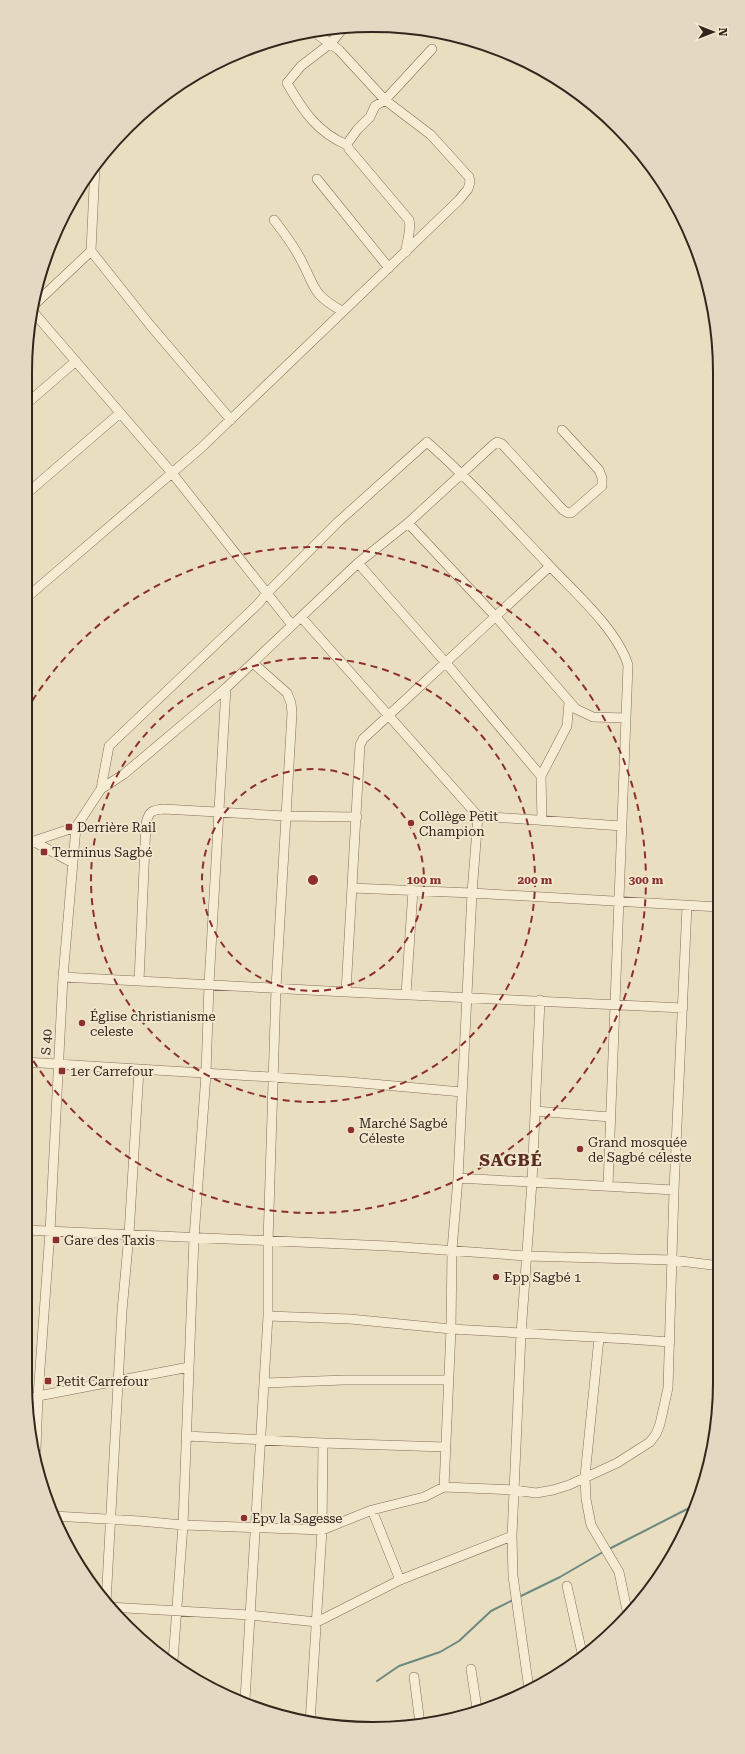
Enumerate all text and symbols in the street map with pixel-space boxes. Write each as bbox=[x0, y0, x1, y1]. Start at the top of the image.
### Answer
north arrow bbox=[693, 12, 733, 52]
text: N bbox=[716, 28, 729, 37]
place label: Collège Petit Champion bbox=[419, 809, 498, 839]
marker: Collège Petit Champion bbox=[406, 818, 416, 828]
place label: Derrière Rail bbox=[77, 820, 156, 835]
marker: Derrière Rail bbox=[64, 822, 74, 832]
place label: Terminus Sagbé bbox=[52, 845, 152, 860]
marker: Terminus Sagbé bbox=[39, 847, 49, 857]
centre of rings bbox=[306, 873, 320, 887]
text: 100 m bbox=[407, 873, 442, 887]
text: 200 m bbox=[518, 873, 553, 887]
text: 300 m bbox=[629, 873, 664, 887]
place label: Église christianisme celeste bbox=[90, 1008, 216, 1039]
marker: Église christianisme celeste bbox=[77, 1018, 87, 1028]
street label: S 40 bbox=[38, 1029, 55, 1055]
place label: 1er Carrefour bbox=[70, 1064, 154, 1079]
marker: 1er Carrefour bbox=[57, 1066, 67, 1076]
place label: Marché Sagbé Céleste bbox=[359, 1116, 448, 1146]
marker: Marché Sagbé Céleste bbox=[346, 1125, 356, 1135]
place label: Grand mosquée de Sagbé céleste bbox=[588, 1135, 692, 1165]
marker: Grand mosquée de Sagbé céleste bbox=[575, 1144, 585, 1154]
district label: SAGBÉ bbox=[479, 1150, 543, 1170]
place label: Gare des Taxis bbox=[64, 1233, 155, 1248]
marker: Gare des Taxis bbox=[51, 1235, 61, 1245]
place label: Epp Sagbé 1 bbox=[504, 1270, 581, 1285]
marker: Epp Sagbé 1 bbox=[491, 1272, 501, 1282]
place label: Petit Carrefour bbox=[56, 1374, 149, 1389]
marker: Petit Carrefour bbox=[43, 1376, 53, 1386]
place label: Epv la Sagesse bbox=[252, 1511, 343, 1526]
marker: Epv la Sagesse bbox=[239, 1513, 249, 1523]

